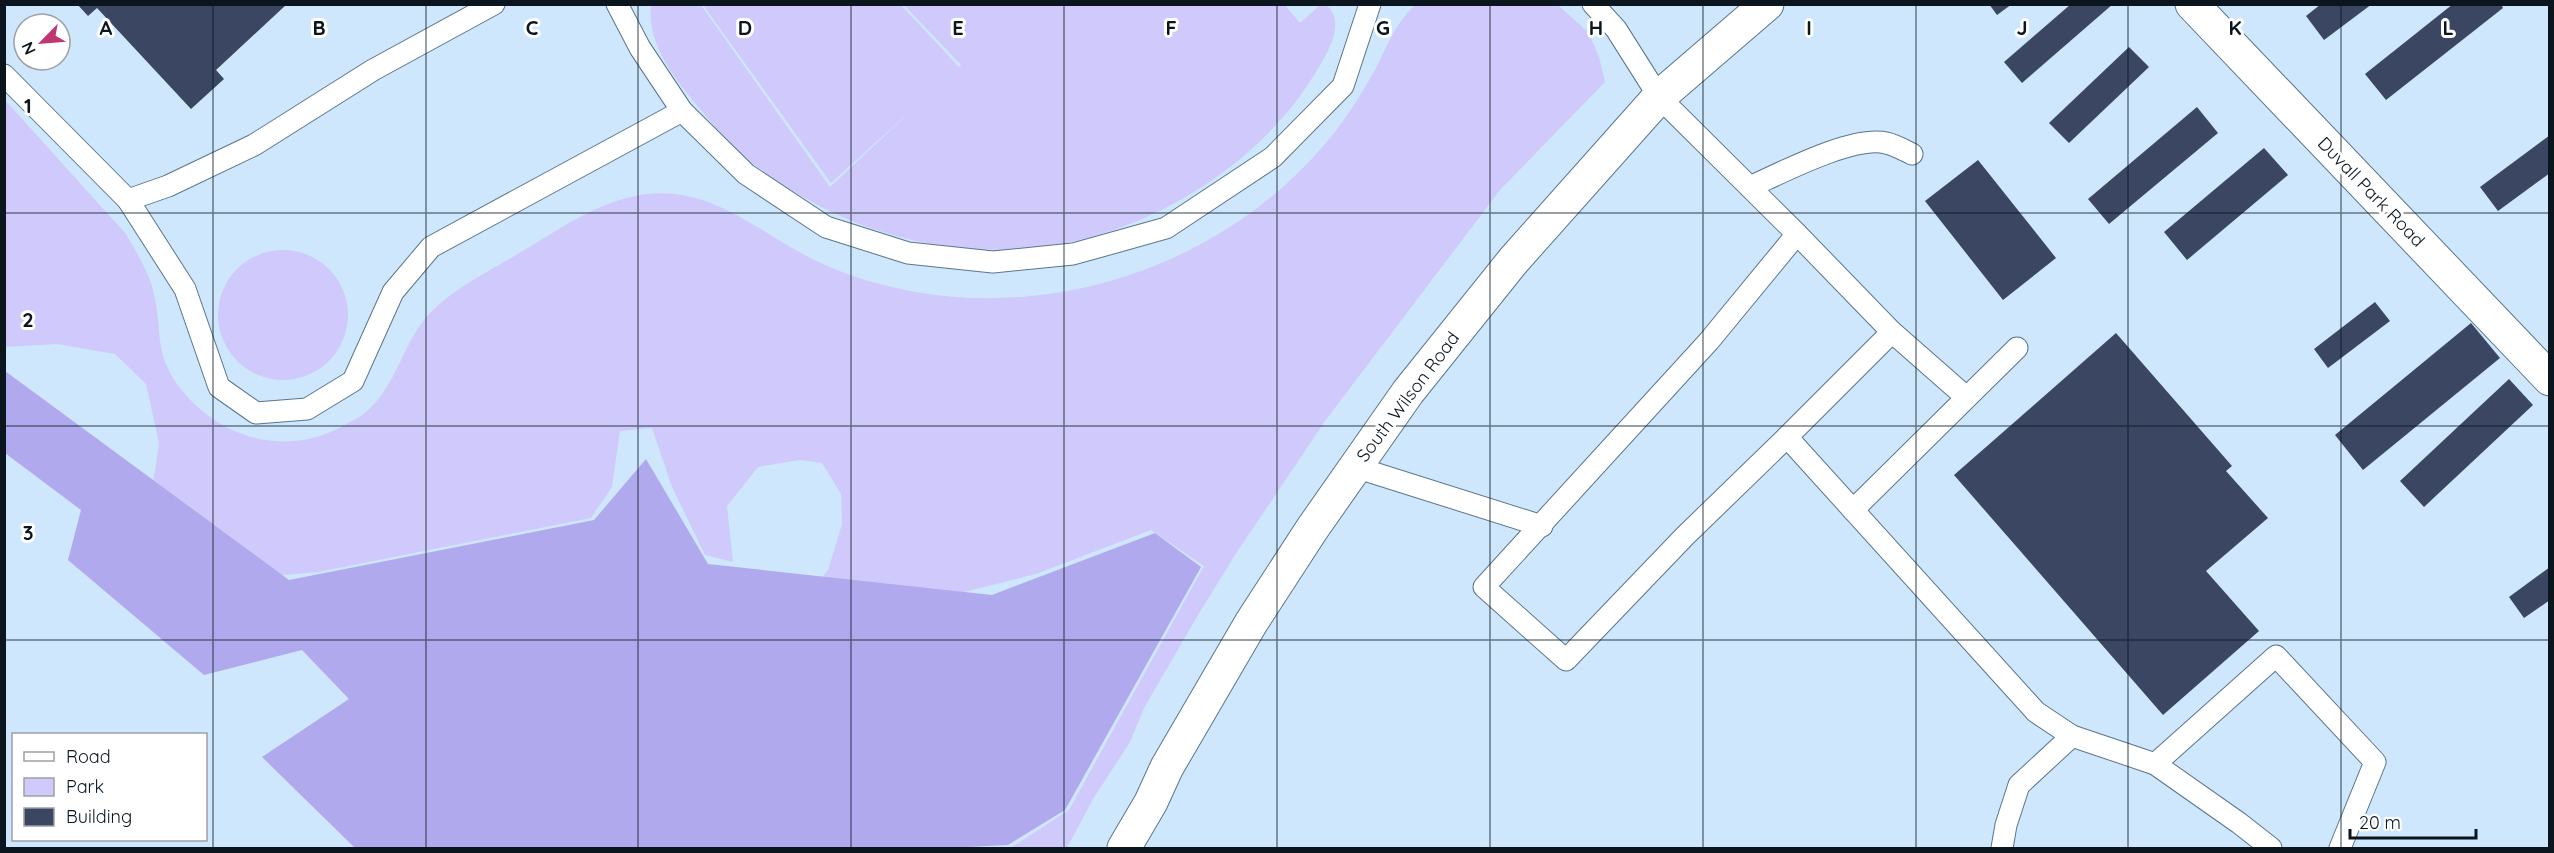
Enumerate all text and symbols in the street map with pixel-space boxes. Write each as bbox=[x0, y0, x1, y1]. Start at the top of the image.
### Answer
north arrow bbox=[12, 12, 72, 72]
text: A bbox=[100, 15, 113, 40]
text: B bbox=[312, 15, 326, 40]
text: C bbox=[526, 15, 539, 40]
text: D bbox=[738, 15, 752, 40]
text: E bbox=[952, 15, 964, 40]
text: F bbox=[1165, 15, 1177, 40]
text: G bbox=[1376, 15, 1390, 40]
text: H bbox=[1589, 15, 1603, 40]
text: I bbox=[1806, 15, 1812, 40]
text: J bbox=[2016, 15, 2028, 40]
text: K bbox=[2228, 15, 2242, 40]
text: L bbox=[2442, 15, 2454, 40]
text: N bbox=[17, 39, 40, 58]
text: 1 bbox=[24, 93, 32, 118]
street label: Duvall Park Road bbox=[2313, 132, 2430, 252]
text: 2 bbox=[22, 307, 34, 332]
street label: South Wilson Road bbox=[1351, 327, 1464, 466]
text: 3 bbox=[23, 520, 33, 545]
legend bbox=[12, 733, 207, 841]
text: Road bbox=[66, 745, 111, 768]
text: Park bbox=[66, 775, 104, 798]
scale bar bbox=[2350, 802, 2476, 840]
text: Building bbox=[66, 805, 132, 828]
text: 20 m bbox=[2359, 811, 2401, 834]

